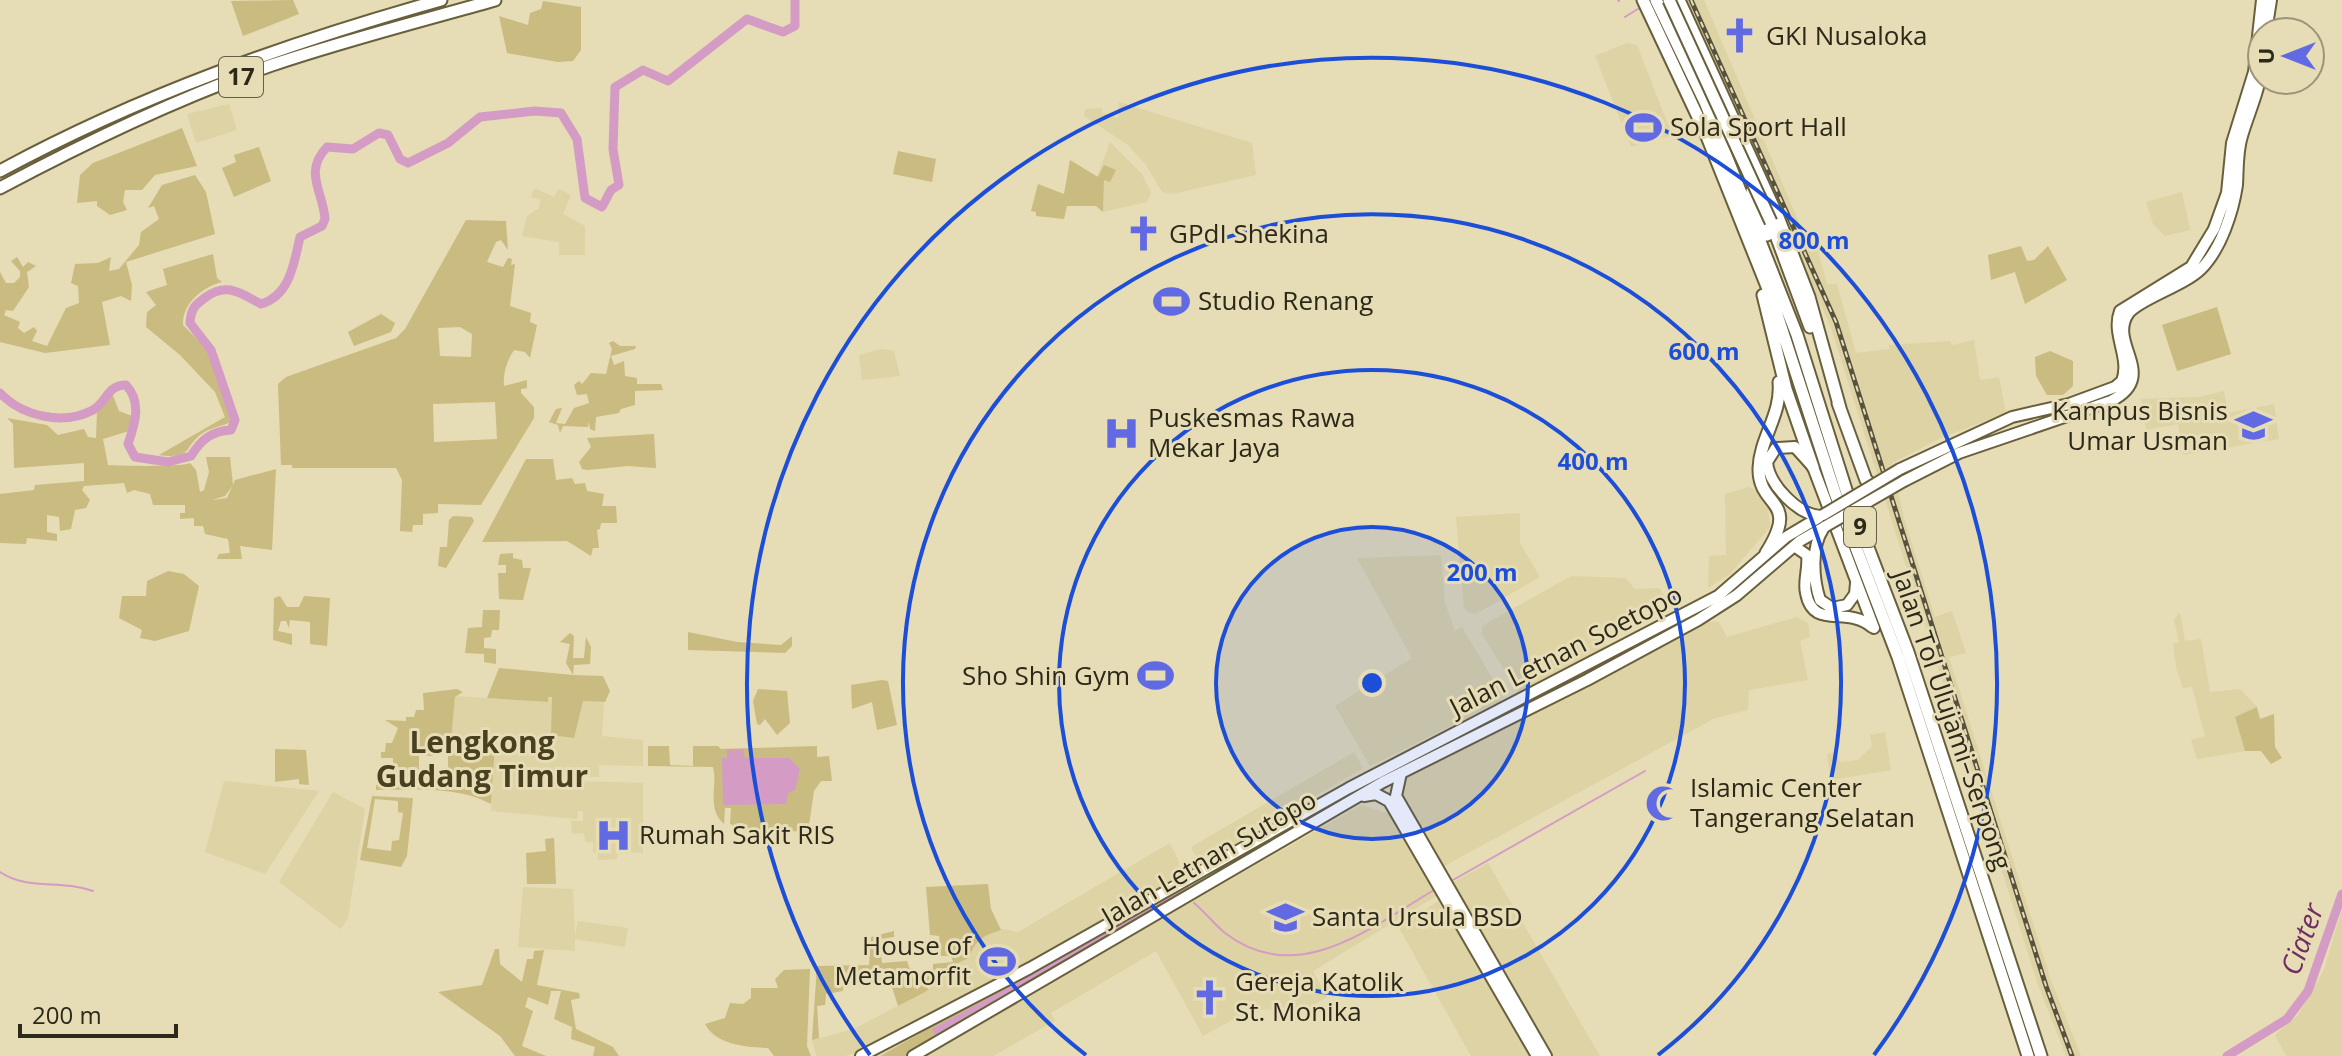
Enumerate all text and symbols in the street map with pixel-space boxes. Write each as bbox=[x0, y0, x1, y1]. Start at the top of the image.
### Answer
north arrow bbox=[2246, 16, 2326, 96]
church icon: GKI Nusaloka bbox=[1721, 17, 1759, 55]
place label: GKI Nusaloka bbox=[1766, 17, 1928, 53]
text: U bbox=[2250, 48, 2280, 64]
road number: 17 bbox=[219, 57, 263, 97]
sports icon: Sola Sport Hall bbox=[1625, 108, 1663, 146]
place label: Sola Sport Hall bbox=[1670, 108, 1847, 144]
church icon: GPdI Shekina bbox=[1124, 215, 1162, 253]
place label: GPdI Shekina bbox=[1169, 215, 1329, 251]
text: 800 m bbox=[1779, 223, 1849, 256]
sports icon: Studio Renang bbox=[1153, 282, 1191, 320]
place label: Studio Renang bbox=[1198, 282, 1373, 318]
text: 600 m bbox=[1669, 334, 1739, 367]
place label: Kampus Bisnis Umar Usman bbox=[2052, 392, 2228, 458]
place label: Puskesmas Rawa Mekar Jaya bbox=[1148, 399, 1355, 465]
school or university icon: Kampus Bisnis Umar Usman bbox=[2235, 407, 2273, 445]
hospital icon: Puskesmas Rawa Mekar Jaya bbox=[1103, 414, 1141, 452]
text: 400 m bbox=[1558, 444, 1628, 477]
road number: 9 bbox=[1844, 507, 1876, 547]
text: 200 m bbox=[1447, 555, 1517, 588]
street label: Jalan Tol Ulujami–Serpong bbox=[1884, 562, 2021, 875]
street label: Jalan Letnan Soetopo bbox=[1440, 576, 1688, 726]
place label: Sho Shin Gym bbox=[962, 657, 1130, 693]
sports icon: Sho Shin Gym bbox=[1137, 657, 1175, 695]
centre of rings bbox=[1358, 669, 1386, 697]
district label: Lengkong Gudang Timur bbox=[376, 721, 588, 796]
place label: Islamic Center Tangerang Selatan bbox=[1690, 769, 1915, 835]
street label: Jalan Letnan Sutopo bbox=[1092, 781, 1322, 935]
mosque icon: Islamic Center Tangerang Selatan bbox=[1645, 784, 1683, 822]
hospital icon: Rumah Sakit RIS bbox=[594, 816, 632, 854]
place label: Rumah Sakit RIS bbox=[639, 816, 835, 852]
water label: Ciater bbox=[2271, 897, 2332, 980]
school or university icon: Santa Ursula BSD bbox=[1267, 898, 1305, 936]
place label: Santa Ursula BSD bbox=[1312, 898, 1523, 934]
place label: House of Metamorfit bbox=[834, 927, 972, 993]
sports icon: House of Metamorfit bbox=[978, 942, 1016, 980]
place label: Gereja Katolik St. Monika bbox=[1235, 963, 1404, 1029]
church icon: Gereja Katolik St. Monika bbox=[1190, 978, 1228, 1016]
scale bar bbox=[20, 988, 176, 1038]
text: 200 m bbox=[32, 998, 102, 1031]

